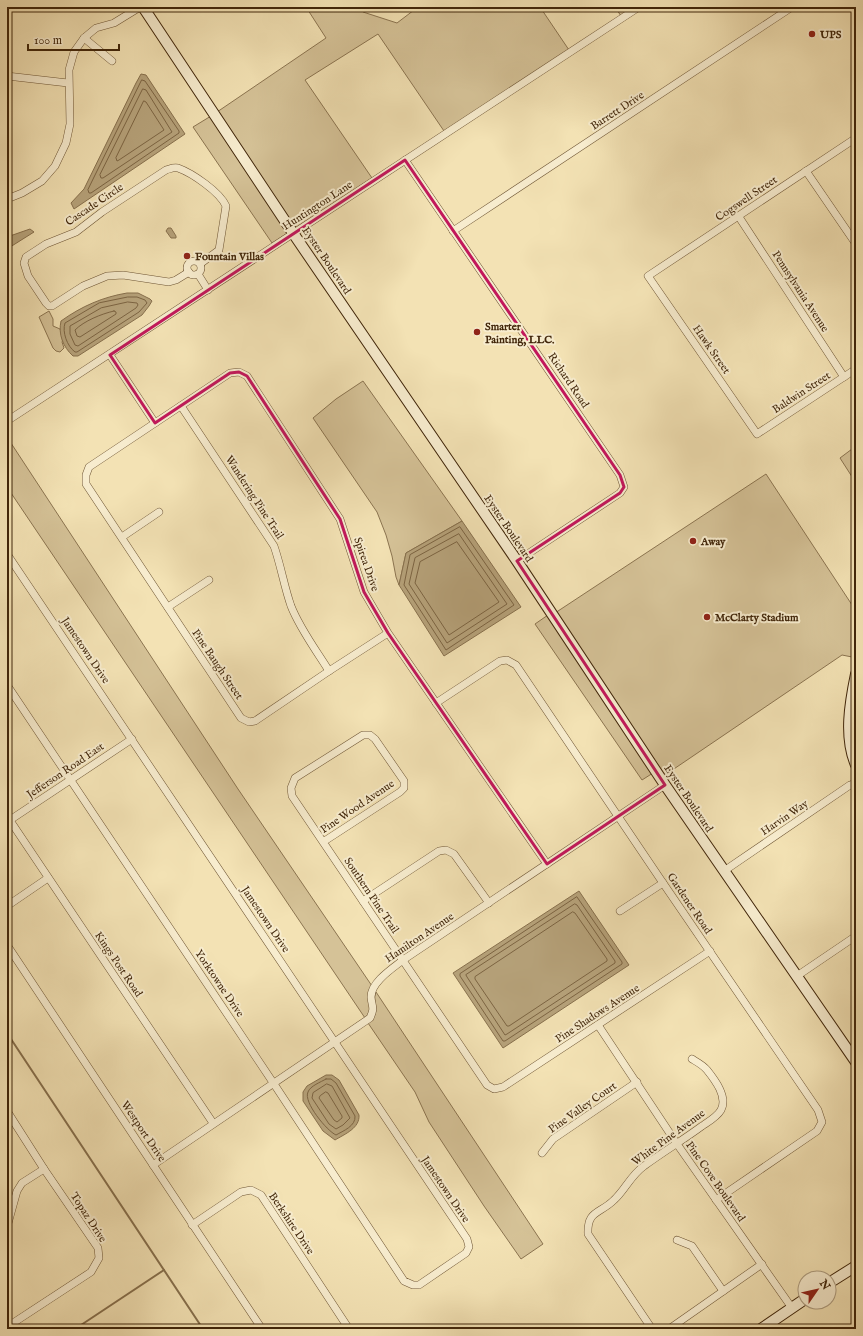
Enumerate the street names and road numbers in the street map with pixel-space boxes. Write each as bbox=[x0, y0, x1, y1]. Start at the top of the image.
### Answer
street label: Barrett Drive bbox=[588, 88, 647, 133]
street label: Cogswell Street bbox=[713, 173, 780, 225]
street label: Huntington Lane bbox=[280, 178, 355, 234]
street label: Cascade Circle bbox=[63, 180, 126, 229]
street label: Eyster Boulevard bbox=[298, 224, 354, 297]
street label: Pennsylvania Avenue bbox=[769, 248, 832, 335]
street label: Hawk Street bbox=[689, 322, 733, 377]
street label: Richard Road bbox=[545, 350, 592, 411]
street label: Baldwin Street bbox=[770, 369, 833, 417]
street label: Wandering Pine Trail bbox=[222, 453, 286, 542]
street label: Eyster Boulevard bbox=[480, 492, 536, 565]
street label: Spirea Drive bbox=[350, 535, 382, 593]
street label: Jamestown Drive bbox=[57, 613, 113, 686]
street label: Pine Baugh Street bbox=[188, 627, 246, 703]
street label: Jefferson Road East bbox=[23, 740, 107, 803]
street label: Eyster Boulevard bbox=[660, 762, 716, 835]
street label: Pine Wood Avenue bbox=[318, 777, 397, 837]
street label: Harvin Way bbox=[758, 797, 811, 839]
street label: Southern Pine Trail bbox=[341, 855, 402, 936]
street label: Gardener Road bbox=[664, 870, 715, 937]
street label: Jamestown Drive bbox=[237, 882, 293, 955]
street label: Hamilton Avenue bbox=[382, 910, 457, 966]
street label: Kings Post Road bbox=[91, 929, 145, 1000]
street label: Yorktowne Drive bbox=[191, 947, 247, 1020]
street label: Pine Shadows Avenue bbox=[553, 981, 642, 1046]
street label: Pine Valley Court bbox=[546, 1079, 620, 1136]
street label: Westport Drive bbox=[118, 1098, 169, 1165]
street label: White Pine Avenue bbox=[629, 1107, 708, 1169]
street label: Pine Cove Boulevard bbox=[682, 1139, 748, 1225]
street label: Jamestown Drive bbox=[417, 1152, 473, 1225]
street label: Topaz Drive bbox=[67, 1190, 109, 1245]
street label: Berkshire Drive bbox=[265, 1190, 317, 1257]

